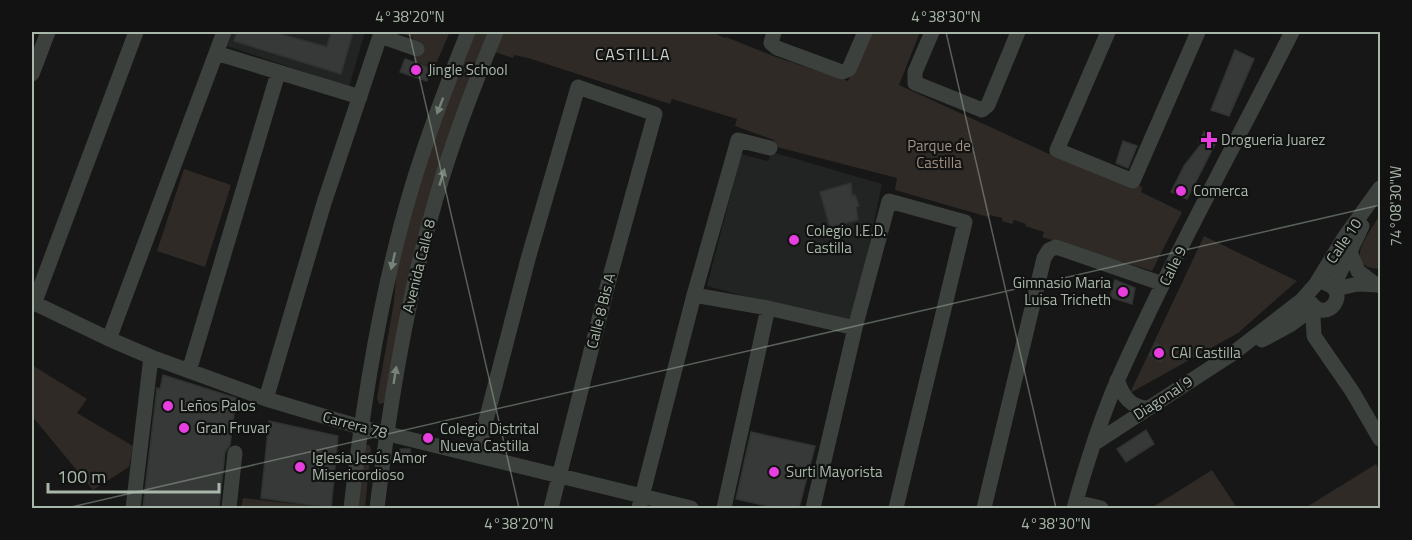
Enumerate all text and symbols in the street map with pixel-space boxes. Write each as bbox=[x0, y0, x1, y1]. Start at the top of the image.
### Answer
text: 4°38'20"N bbox=[375, 5, 445, 28]
text: 4°38'30"N bbox=[911, 5, 981, 28]
district label: CASTILLA bbox=[595, 42, 671, 66]
place label: Jingle School bbox=[428, 58, 508, 81]
marker: Jingle School bbox=[409, 63, 423, 77]
one-way arrow bbox=[434, 97, 444, 115]
place label: Drogueria Juarez bbox=[1221, 128, 1326, 151]
marker: Drogueria Juarez bbox=[1202, 133, 1216, 147]
park label: Parque de Castilla bbox=[907, 134, 971, 174]
text: 74°08'30"W bbox=[1384, 166, 1407, 246]
one-way arrow bbox=[438, 168, 447, 186]
place label: Comerca bbox=[1193, 179, 1249, 202]
marker: Comerca bbox=[1174, 184, 1188, 198]
street label: Calle 10 bbox=[1320, 213, 1367, 268]
street label: Avenida Calle 8 bbox=[396, 217, 441, 315]
place label: Colegio I.E.D. Castilla bbox=[806, 219, 886, 259]
marker: Colegio I.E.D. Castilla bbox=[787, 233, 801, 247]
street label: Calle 9 bbox=[1153, 242, 1192, 290]
one-way arrow bbox=[388, 252, 397, 271]
street label: Calle 8 Bis A bbox=[580, 271, 621, 351]
place label: Gimnasio Maria Luisa Tricheth bbox=[1013, 271, 1111, 311]
marker: Gimnasio Maria Luisa Tricheth bbox=[1116, 285, 1130, 299]
place label: CAI Castilla bbox=[1171, 341, 1241, 364]
marker: CAI Castilla bbox=[1152, 346, 1166, 360]
one-way arrow bbox=[391, 366, 400, 385]
street label: Diagonal 9 bbox=[1128, 370, 1197, 425]
place label: Leños Palos bbox=[180, 394, 256, 417]
marker: Leños Palos bbox=[161, 399, 175, 413]
street label: Carrera 78 bbox=[320, 405, 390, 444]
place label: Gran Fruvar bbox=[196, 416, 270, 439]
place label: Colegio Distrital Nueva Castilla bbox=[440, 417, 539, 457]
marker: Gran Fruvar bbox=[177, 421, 191, 435]
marker: Colegio Distrital Nueva Castilla bbox=[421, 431, 435, 445]
place label: Iglesia Jesús Amor Misericordioso bbox=[312, 446, 427, 486]
scale bar bbox=[48, 456, 219, 494]
marker: Iglesia Jesús Amor Misericordioso bbox=[293, 460, 307, 474]
place label: Surti Mayorista bbox=[786, 460, 883, 483]
text: 100 m bbox=[57, 463, 106, 490]
marker: Surti Mayorista bbox=[767, 465, 781, 479]
text: 4°38'20"N bbox=[484, 512, 554, 535]
text: 4°38'30"N bbox=[1021, 512, 1091, 535]

